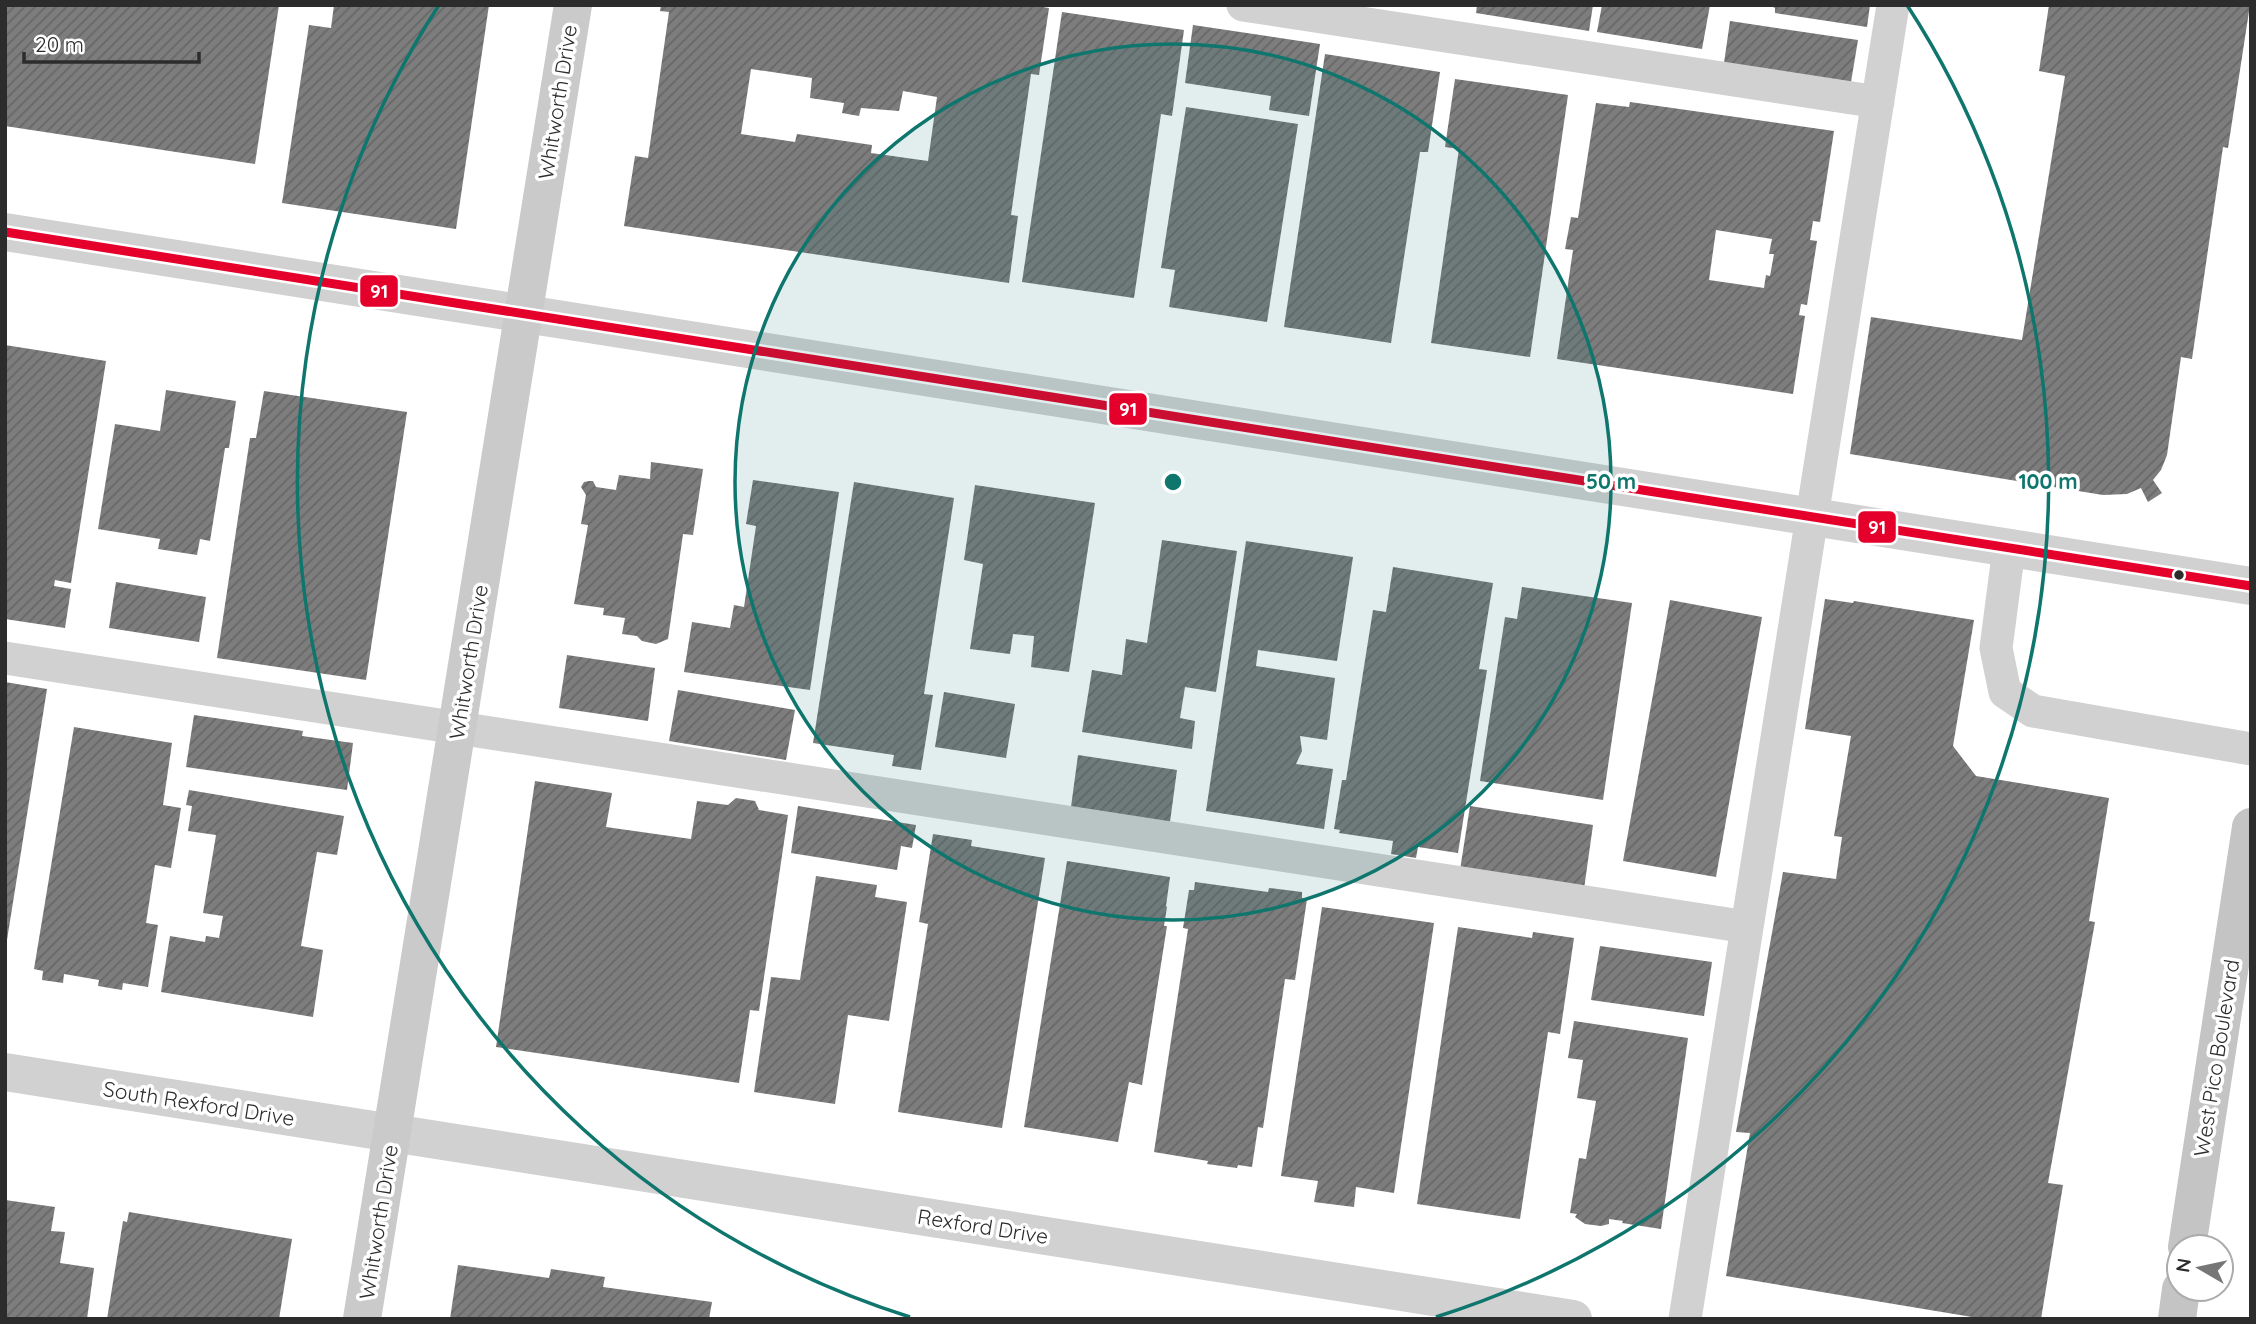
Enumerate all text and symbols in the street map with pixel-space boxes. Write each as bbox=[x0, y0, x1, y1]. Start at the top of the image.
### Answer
scale bar bbox=[24, 21, 200, 65]
street label: Whitworth Drive bbox=[532, 23, 582, 181]
text: 20 m bbox=[35, 31, 84, 57]
line badge: 91 bbox=[359, 274, 399, 308]
text: 91 bbox=[370, 279, 388, 303]
line badge: 91 bbox=[1108, 392, 1148, 426]
text: 91 bbox=[1119, 397, 1137, 421]
text: 50 m bbox=[1586, 468, 1636, 494]
text: 100 m bbox=[2018, 468, 2078, 494]
centre of rings bbox=[1161, 470, 1185, 494]
line badge: 91 bbox=[1857, 510, 1897, 544]
text: 91 bbox=[1868, 515, 1886, 539]
unlabelled marker bbox=[2172, 568, 2186, 582]
street label: Whitworth Drive bbox=[443, 583, 493, 741]
street label: West Pico Boulevard bbox=[2188, 957, 2244, 1159]
street label: South Rexford Drive bbox=[102, 1075, 296, 1131]
street label: Whitworth Drive bbox=[353, 1143, 403, 1301]
street label: Rexford Drive bbox=[916, 1203, 1050, 1249]
north arrow bbox=[2165, 1233, 2235, 1303]
text: N bbox=[2170, 1257, 2196, 1274]

